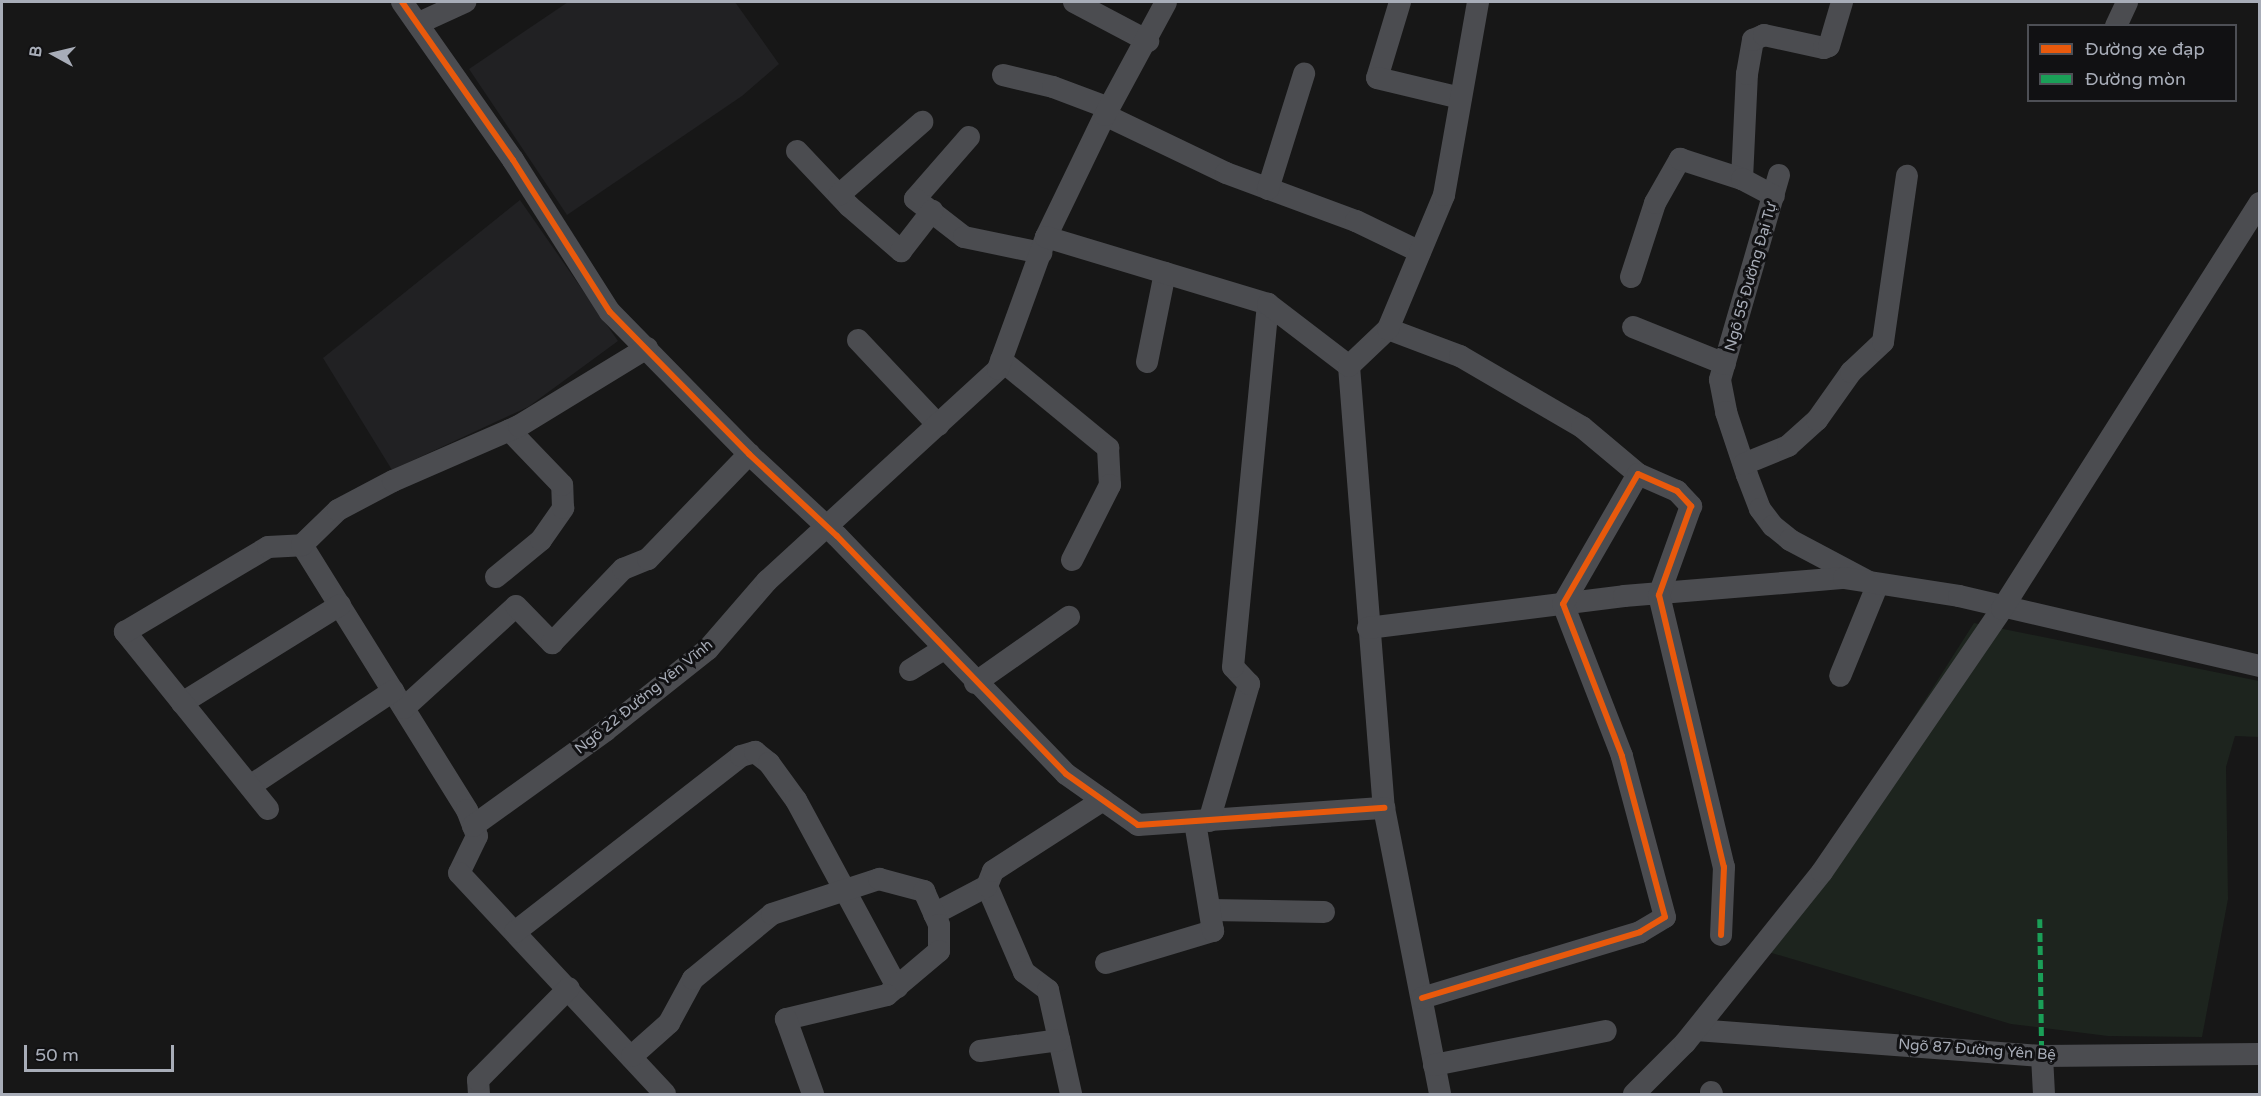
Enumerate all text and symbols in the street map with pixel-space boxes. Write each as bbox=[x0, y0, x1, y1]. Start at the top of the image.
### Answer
north arrow bbox=[24, 24, 84, 84]
legend bbox=[2027, 24, 2237, 102]
text: Đường xe đạp bbox=[2085, 38, 2205, 60]
text: B bbox=[26, 45, 47, 58]
text: Đường mòn bbox=[2085, 68, 2186, 90]
street label: Ngõ 55 Đường Đại Tự bbox=[1721, 201, 1781, 353]
street label: Ngõ 22 Đường Yên Vĩnh bbox=[571, 636, 717, 758]
scale bar bbox=[27, 1033, 177, 1071]
street label: Ngõ 87 Đường Yên Bệ bbox=[1898, 1036, 2056, 1064]
text: 50 m bbox=[35, 1044, 79, 1066]

